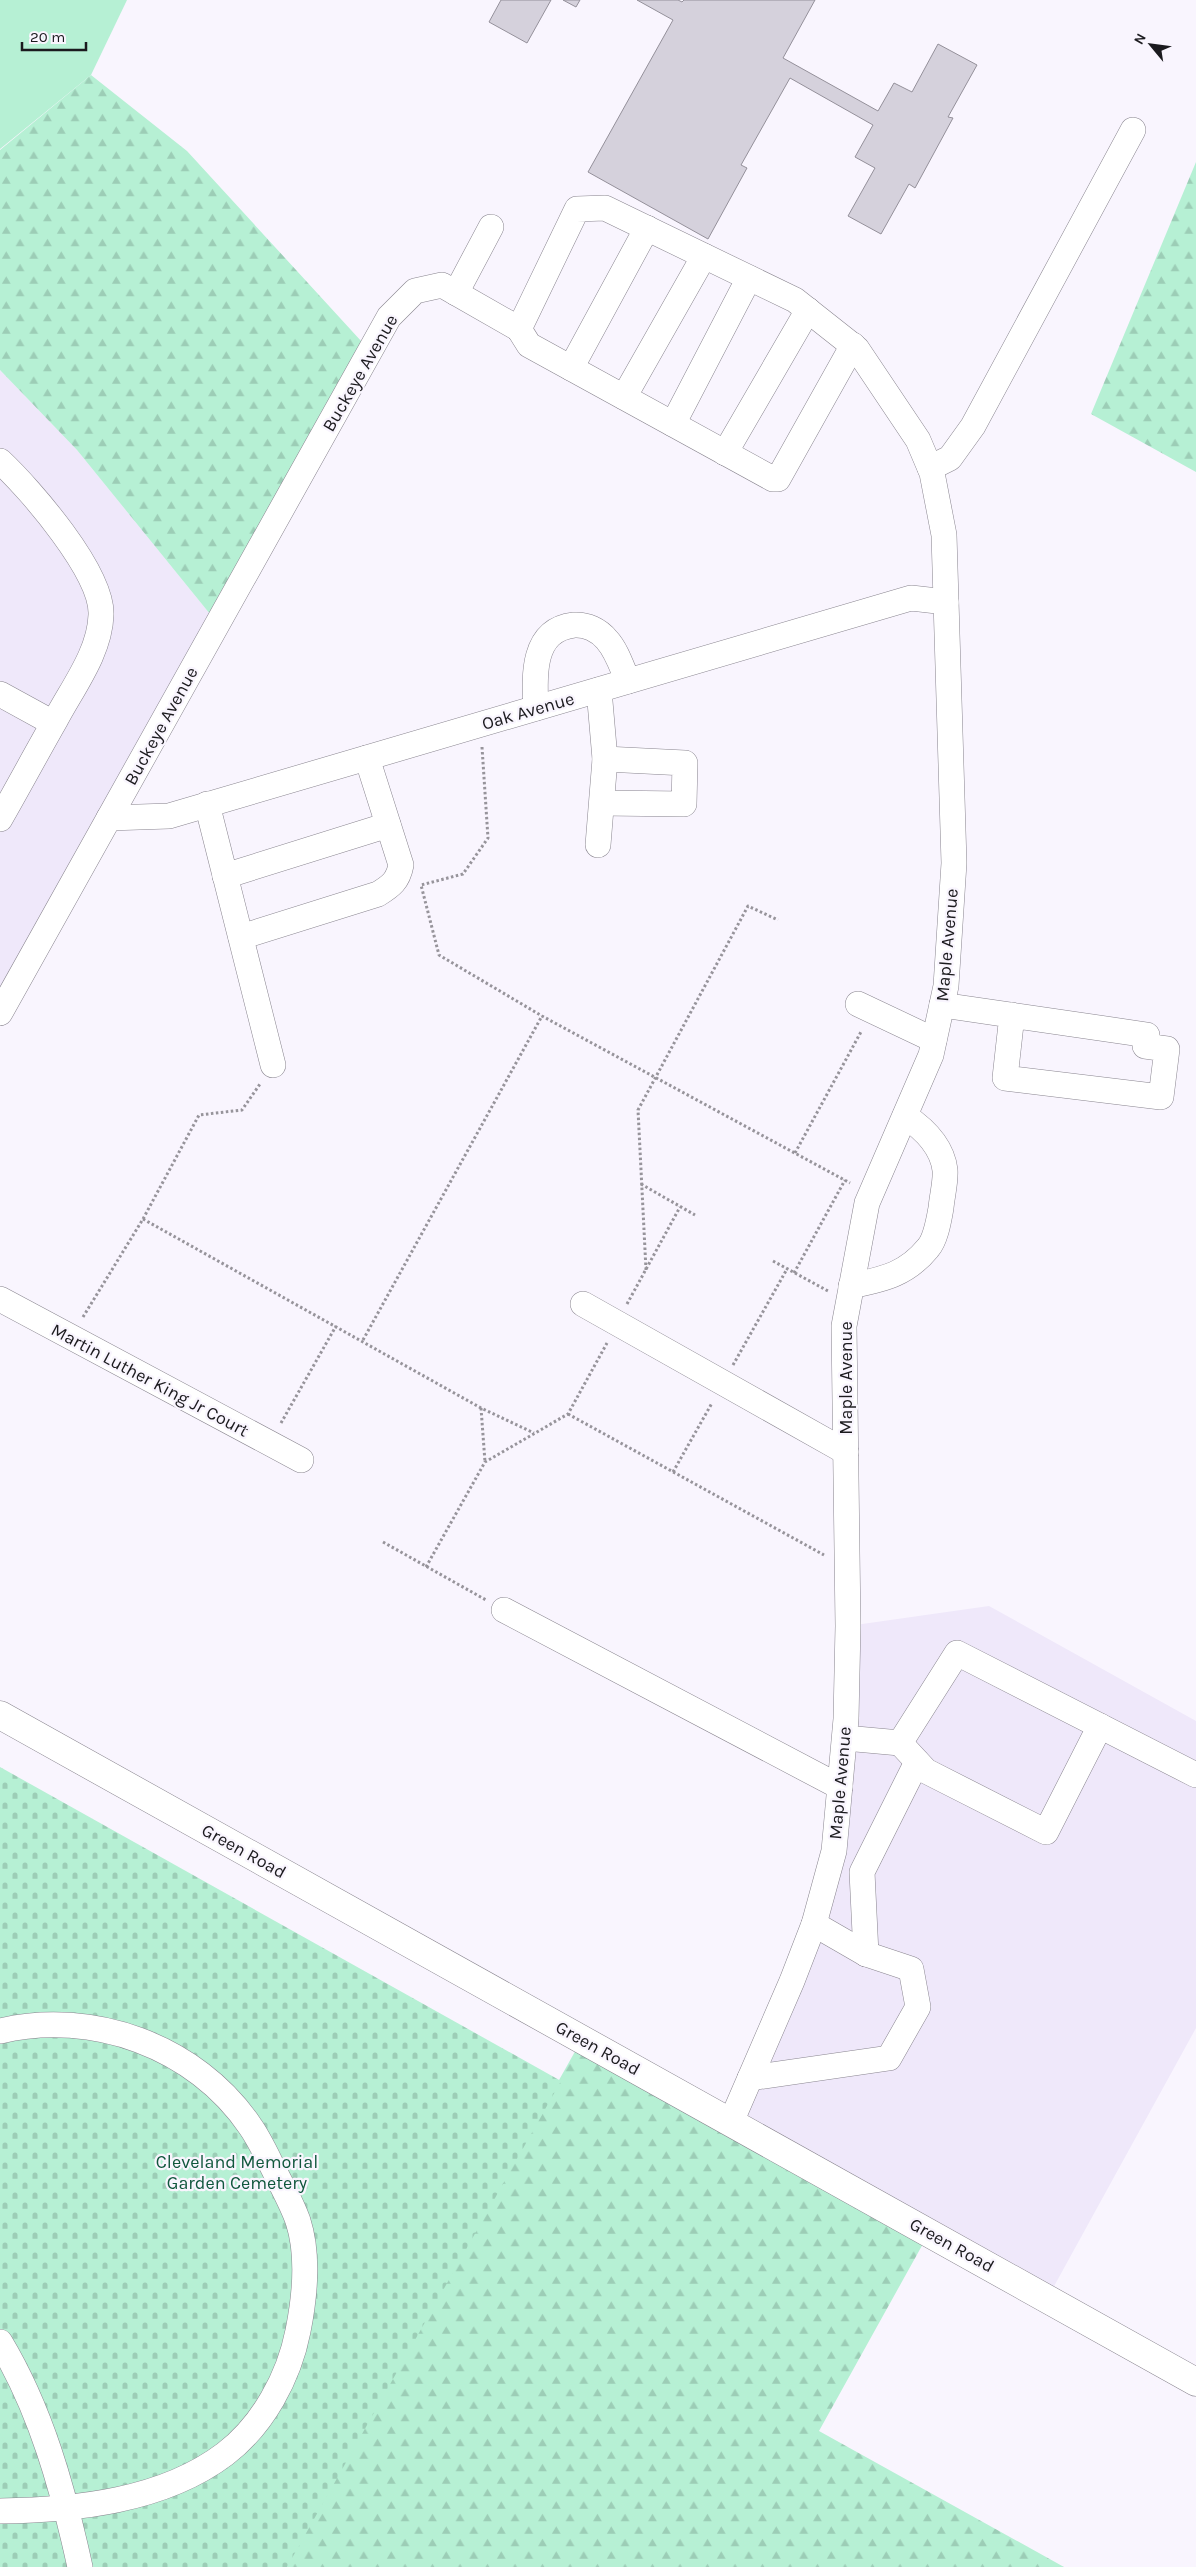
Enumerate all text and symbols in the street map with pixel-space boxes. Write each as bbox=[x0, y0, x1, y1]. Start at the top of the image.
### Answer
scale bar bbox=[22, 20, 86, 52]
north arrow bbox=[1126, 20, 1176, 70]
text: 20 m bbox=[30, 28, 65, 46]
text: N bbox=[1130, 30, 1150, 47]
street label: Buckeye Avenue bbox=[317, 310, 403, 436]
street label: Buckeye Avenue bbox=[119, 663, 203, 789]
street label: Oak Avenue bbox=[479, 687, 577, 735]
street label: Maple Avenue bbox=[931, 888, 963, 1002]
street label: Martin Luther King Jr Court bbox=[47, 1319, 253, 1442]
street label: Maple Avenue bbox=[835, 1321, 857, 1435]
street label: Maple Avenue bbox=[824, 1726, 856, 1840]
street label: Green Road bbox=[198, 1819, 290, 1883]
street label: Green Road bbox=[552, 2016, 644, 2080]
park label: Cleveland Memorial Garden Cemetery bbox=[156, 2151, 318, 2194]
street label: Green Road bbox=[906, 2213, 998, 2277]

